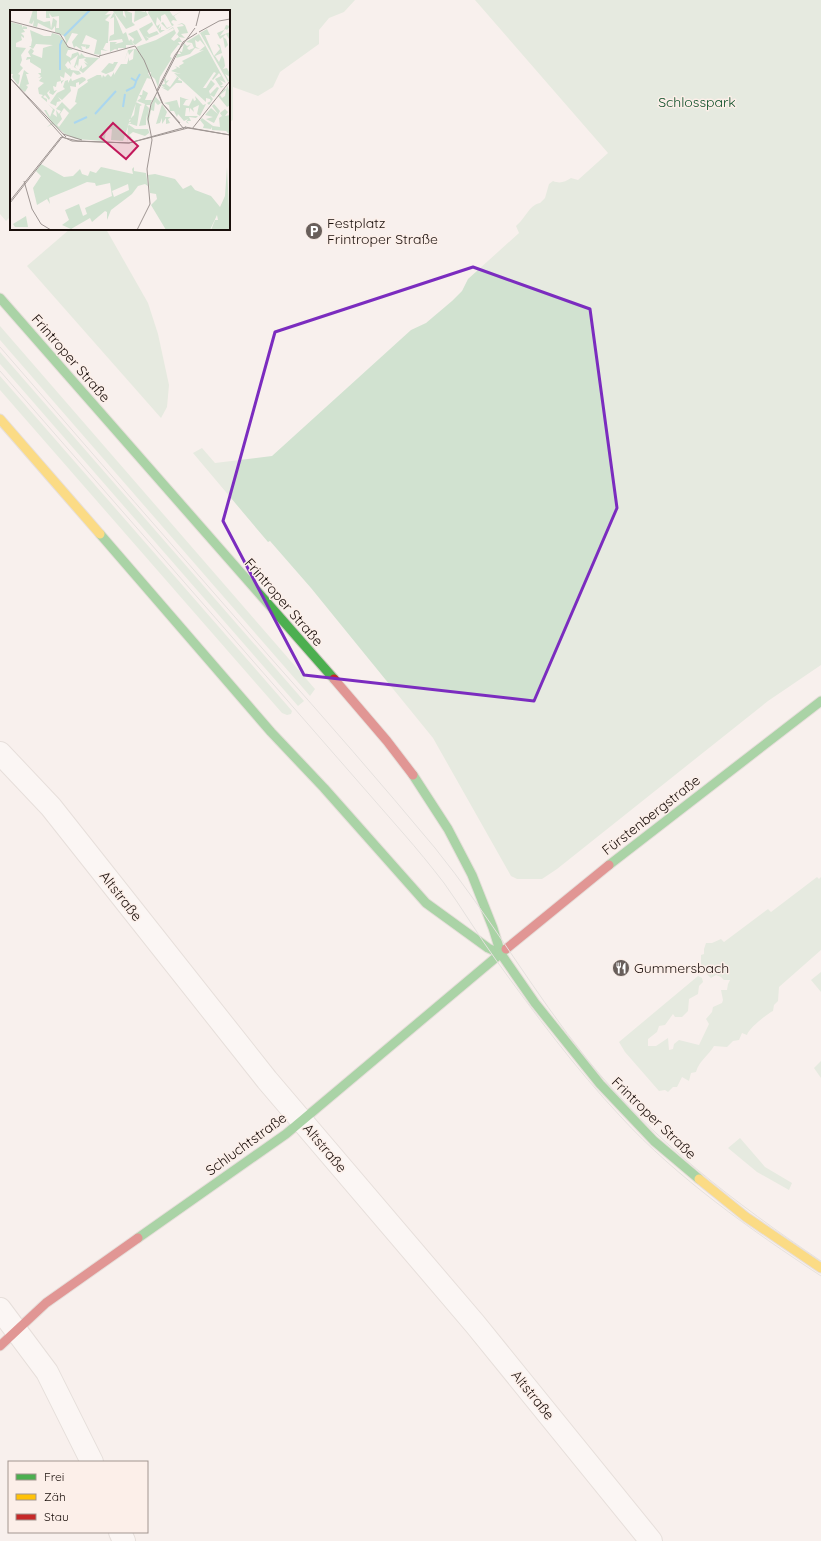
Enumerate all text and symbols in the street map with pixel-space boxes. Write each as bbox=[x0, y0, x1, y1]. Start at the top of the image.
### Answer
inset map bbox=[10, 10, 230, 230]
park label: Schlosspark bbox=[658, 93, 736, 111]
place label: Festplatz Frintroper Straße bbox=[327, 214, 438, 248]
parking icon: Festplatz Frintroper Straße bbox=[304, 221, 324, 241]
street label: Frintroper Straße bbox=[28, 310, 114, 406]
street label: Frintroper Straße bbox=[241, 554, 327, 650]
street label: Fürstenbergstraße bbox=[598, 771, 704, 859]
street label: Altstraße bbox=[96, 867, 146, 925]
restaurant icon: Gummersbach bbox=[611, 958, 631, 978]
place label: Gummersbach bbox=[634, 959, 729, 977]
street label: Frintroper Straße bbox=[608, 1073, 700, 1163]
street label: Schluchtstraße bbox=[202, 1109, 290, 1179]
street label: Altstraße bbox=[299, 1120, 351, 1176]
street label: Altstraße bbox=[508, 1367, 559, 1424]
legend bbox=[8, 1461, 148, 1533]
text: Frei bbox=[44, 1469, 64, 1484]
text: Zäh bbox=[44, 1489, 66, 1504]
text: Stau bbox=[44, 1509, 69, 1524]

